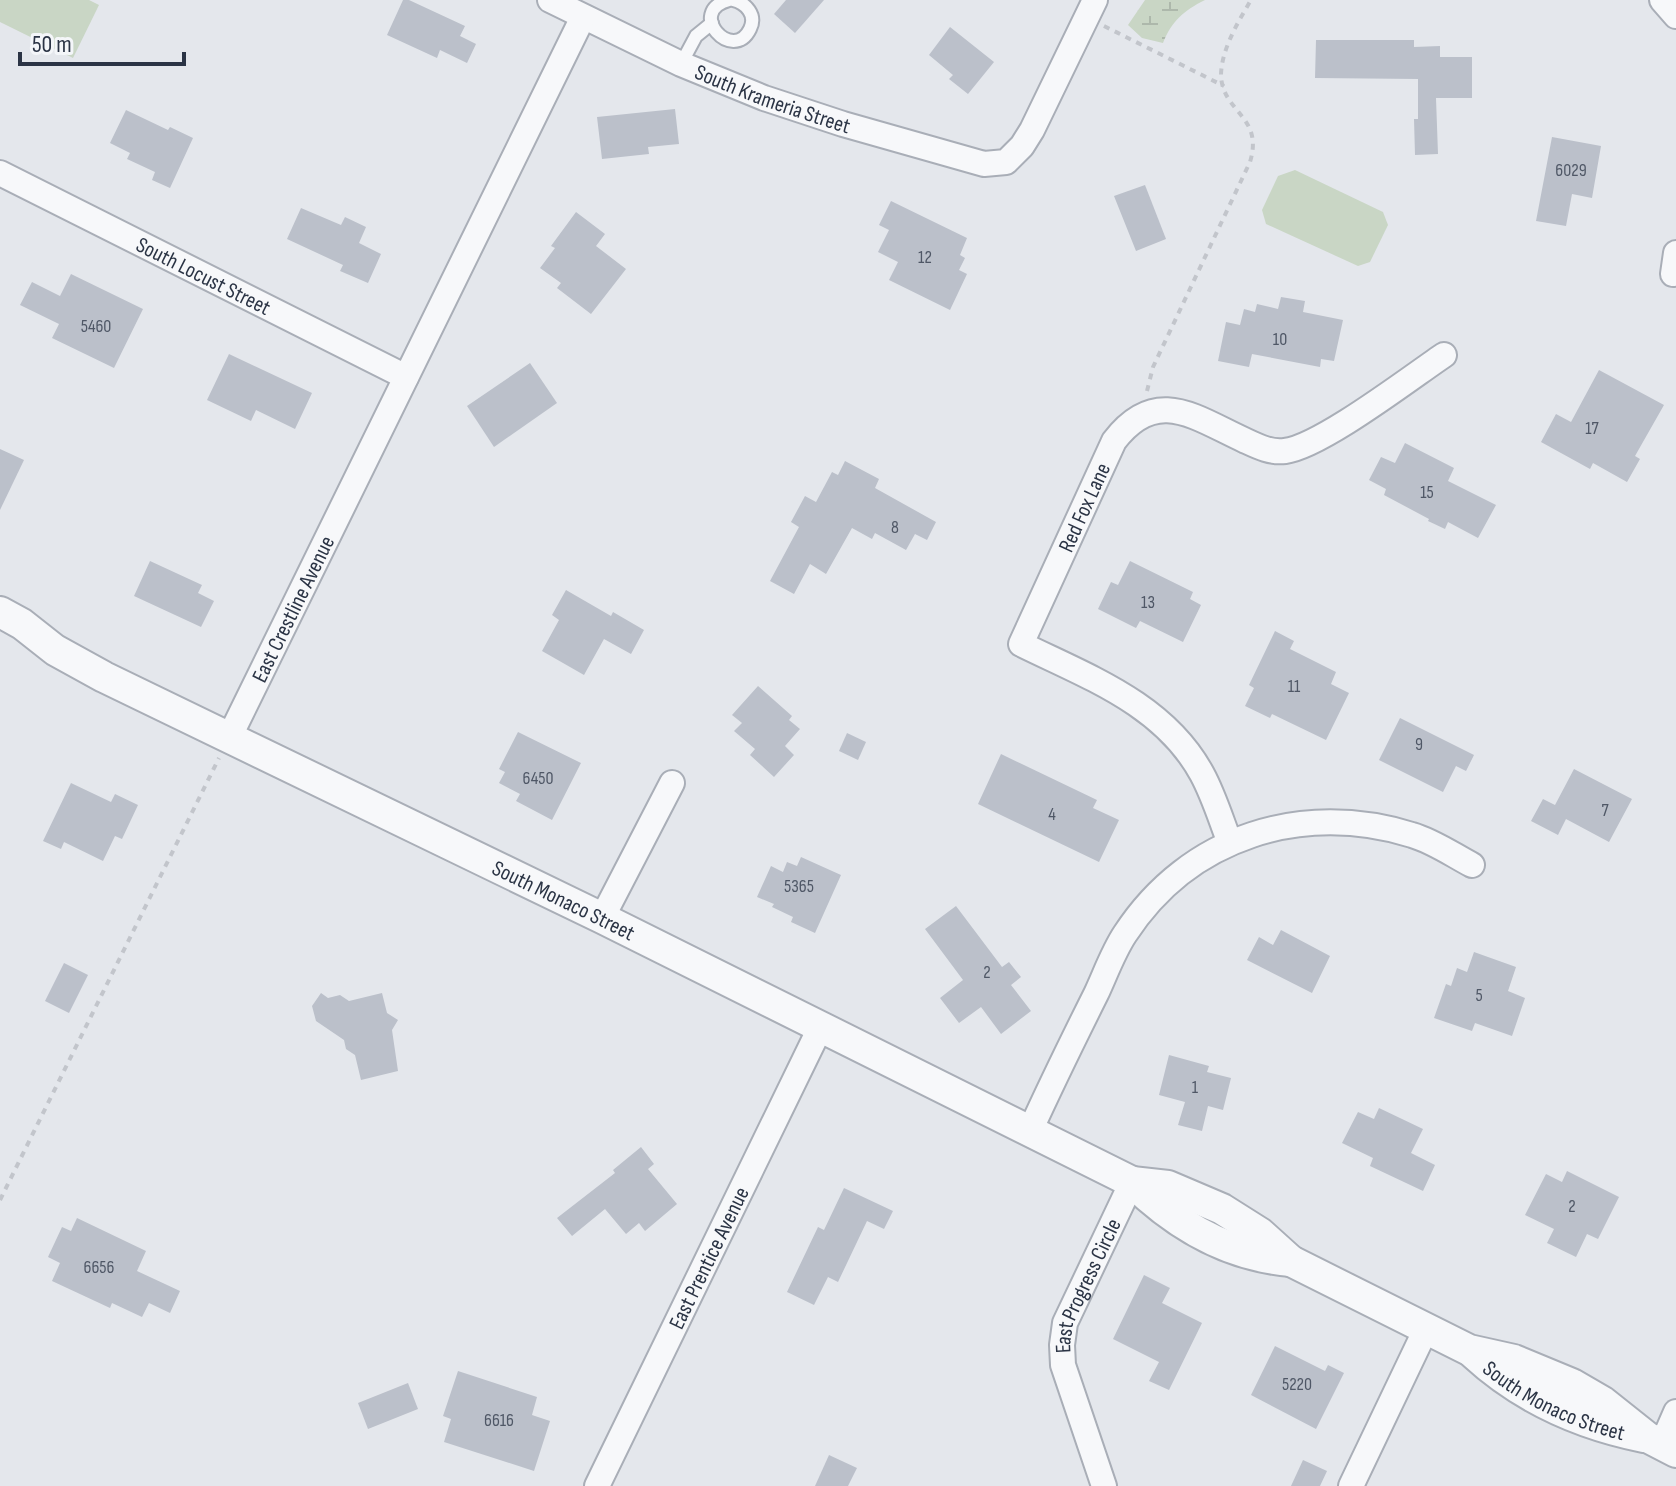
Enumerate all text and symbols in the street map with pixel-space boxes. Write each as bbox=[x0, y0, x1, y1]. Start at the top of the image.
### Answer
scale bar bbox=[20, 16, 184, 66]
text: 50 m bbox=[32, 30, 72, 59]
street label: South Krameria Street bbox=[691, 59, 853, 140]
house number: 6029 bbox=[1555, 160, 1587, 181]
street label: South Locust Street bbox=[131, 232, 275, 322]
house number: 12 bbox=[918, 247, 932, 268]
house number: 5460 bbox=[81, 316, 111, 337]
house number: 10 bbox=[1273, 329, 1287, 350]
house number: 17 bbox=[1585, 418, 1600, 439]
street label: Red Fox Lane bbox=[1053, 459, 1117, 557]
house number: 15 bbox=[1420, 482, 1434, 503]
house number: 8 bbox=[891, 517, 899, 538]
street label: East Crestline Avenue bbox=[247, 532, 341, 687]
house number: 13 bbox=[1141, 592, 1155, 613]
house number: 11 bbox=[1288, 676, 1301, 697]
house number: 9 bbox=[1415, 734, 1423, 755]
house number: 6450 bbox=[522, 768, 554, 789]
house number: 7 bbox=[1601, 800, 1609, 821]
house number: 4 bbox=[1048, 804, 1056, 825]
street label: South Monaco Street bbox=[487, 855, 639, 947]
house number: 5365 bbox=[784, 876, 814, 897]
house number: 2 bbox=[983, 962, 991, 983]
house number: 5 bbox=[1475, 985, 1483, 1006]
house number: 1 bbox=[1192, 1077, 1199, 1098]
street label: East Prentice Avenue bbox=[664, 1183, 756, 1334]
house number: 2 bbox=[1568, 1196, 1576, 1217]
street label: East Progress Circle bbox=[1050, 1214, 1128, 1354]
house number: 6656 bbox=[84, 1257, 115, 1278]
street label: South Monaco Street bbox=[1477, 1355, 1628, 1447]
house number: 5220 bbox=[1282, 1374, 1312, 1395]
house number: 6616 bbox=[484, 1410, 514, 1431]

